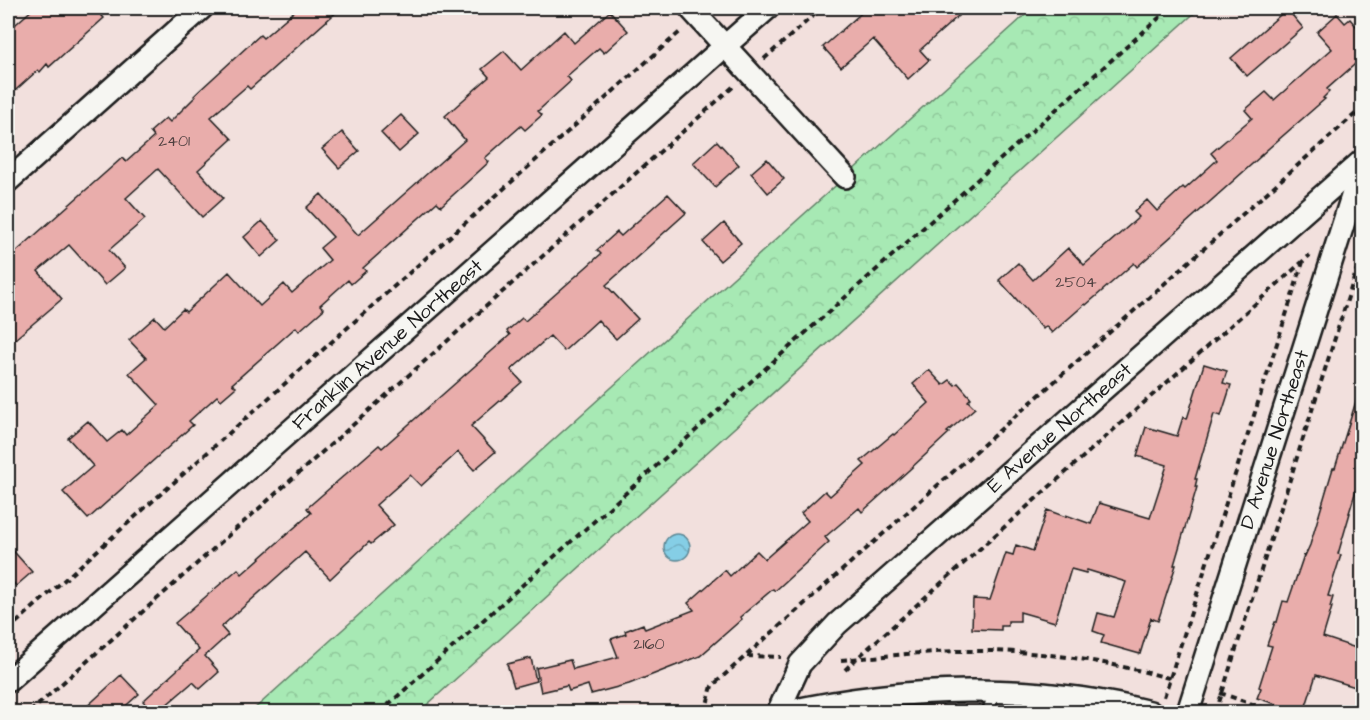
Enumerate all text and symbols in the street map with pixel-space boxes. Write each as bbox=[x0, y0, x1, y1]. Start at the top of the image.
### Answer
house number: 2401 bbox=[158, 130, 190, 152]
street label: Franklin Avenue Northeast bbox=[286, 253, 489, 437]
house number: 2504 bbox=[1055, 271, 1097, 293]
street label: D Avenue Northeast bbox=[1233, 347, 1316, 532]
street label: E Avenue Northeast bbox=[981, 356, 1138, 499]
house number: 2160 bbox=[633, 633, 665, 655]

